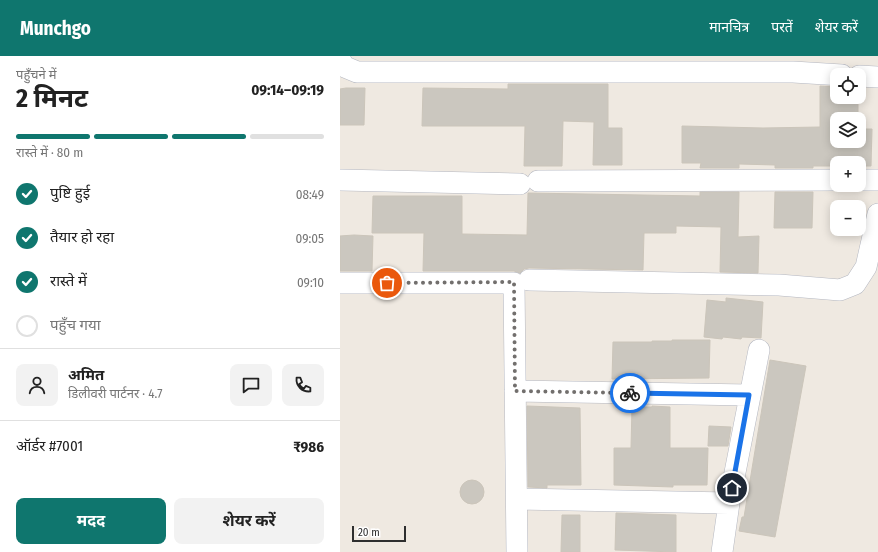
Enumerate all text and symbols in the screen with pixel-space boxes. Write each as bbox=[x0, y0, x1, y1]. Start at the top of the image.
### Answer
text: Munchgo bbox=[20, 17, 91, 40]
text: मानचित्र bbox=[709, 19, 749, 36]
text: परतें bbox=[771, 19, 793, 36]
text: शेयर करें bbox=[815, 19, 858, 36]
text: पहुँचने में bbox=[16, 67, 57, 82]
map controls bbox=[830, 68, 866, 236]
button: locate bbox=[830, 68, 866, 104]
text: 09:14–09:19 bbox=[251, 81, 324, 99]
text: 2 मिनट bbox=[16, 83, 88, 114]
button: layers bbox=[830, 112, 866, 148]
text: रास्ते में · 80 m bbox=[16, 145, 83, 160]
button: + bbox=[830, 156, 866, 192]
icon: check bbox=[16, 183, 38, 205]
text: पुष्टि हुई bbox=[50, 184, 90, 202]
text: 08:49 bbox=[296, 187, 324, 202]
button: − bbox=[830, 200, 866, 236]
icon: check bbox=[16, 227, 38, 249]
text: तैयार हो रहा bbox=[50, 228, 114, 246]
text: 09:05 bbox=[296, 231, 324, 246]
pin bbox=[370, 266, 404, 300]
icon: check bbox=[16, 271, 38, 293]
text: रास्ते में bbox=[50, 272, 87, 290]
icon: bag bbox=[376, 272, 398, 294]
text: 09:10 bbox=[297, 275, 324, 290]
text: पहुँच गया bbox=[50, 316, 101, 334]
button: person bbox=[16, 364, 58, 406]
button: chat bbox=[230, 364, 272, 406]
button: phone bbox=[282, 364, 324, 406]
text: अमित bbox=[68, 366, 104, 384]
courier bbox=[610, 373, 650, 413]
icon: bike bbox=[619, 382, 641, 404]
text: डिलीवरी पार्टनर · 4.7 bbox=[68, 386, 162, 401]
text: ऑर्डर #7001 bbox=[16, 437, 83, 455]
text: ₹986 bbox=[293, 438, 324, 456]
pin bbox=[715, 471, 749, 505]
icon: home bbox=[721, 477, 743, 499]
button: मदद bbox=[16, 498, 166, 544]
button: शेयर करें bbox=[174, 498, 324, 544]
scale bar bbox=[352, 524, 406, 543]
text: 20 m bbox=[358, 526, 380, 539]

